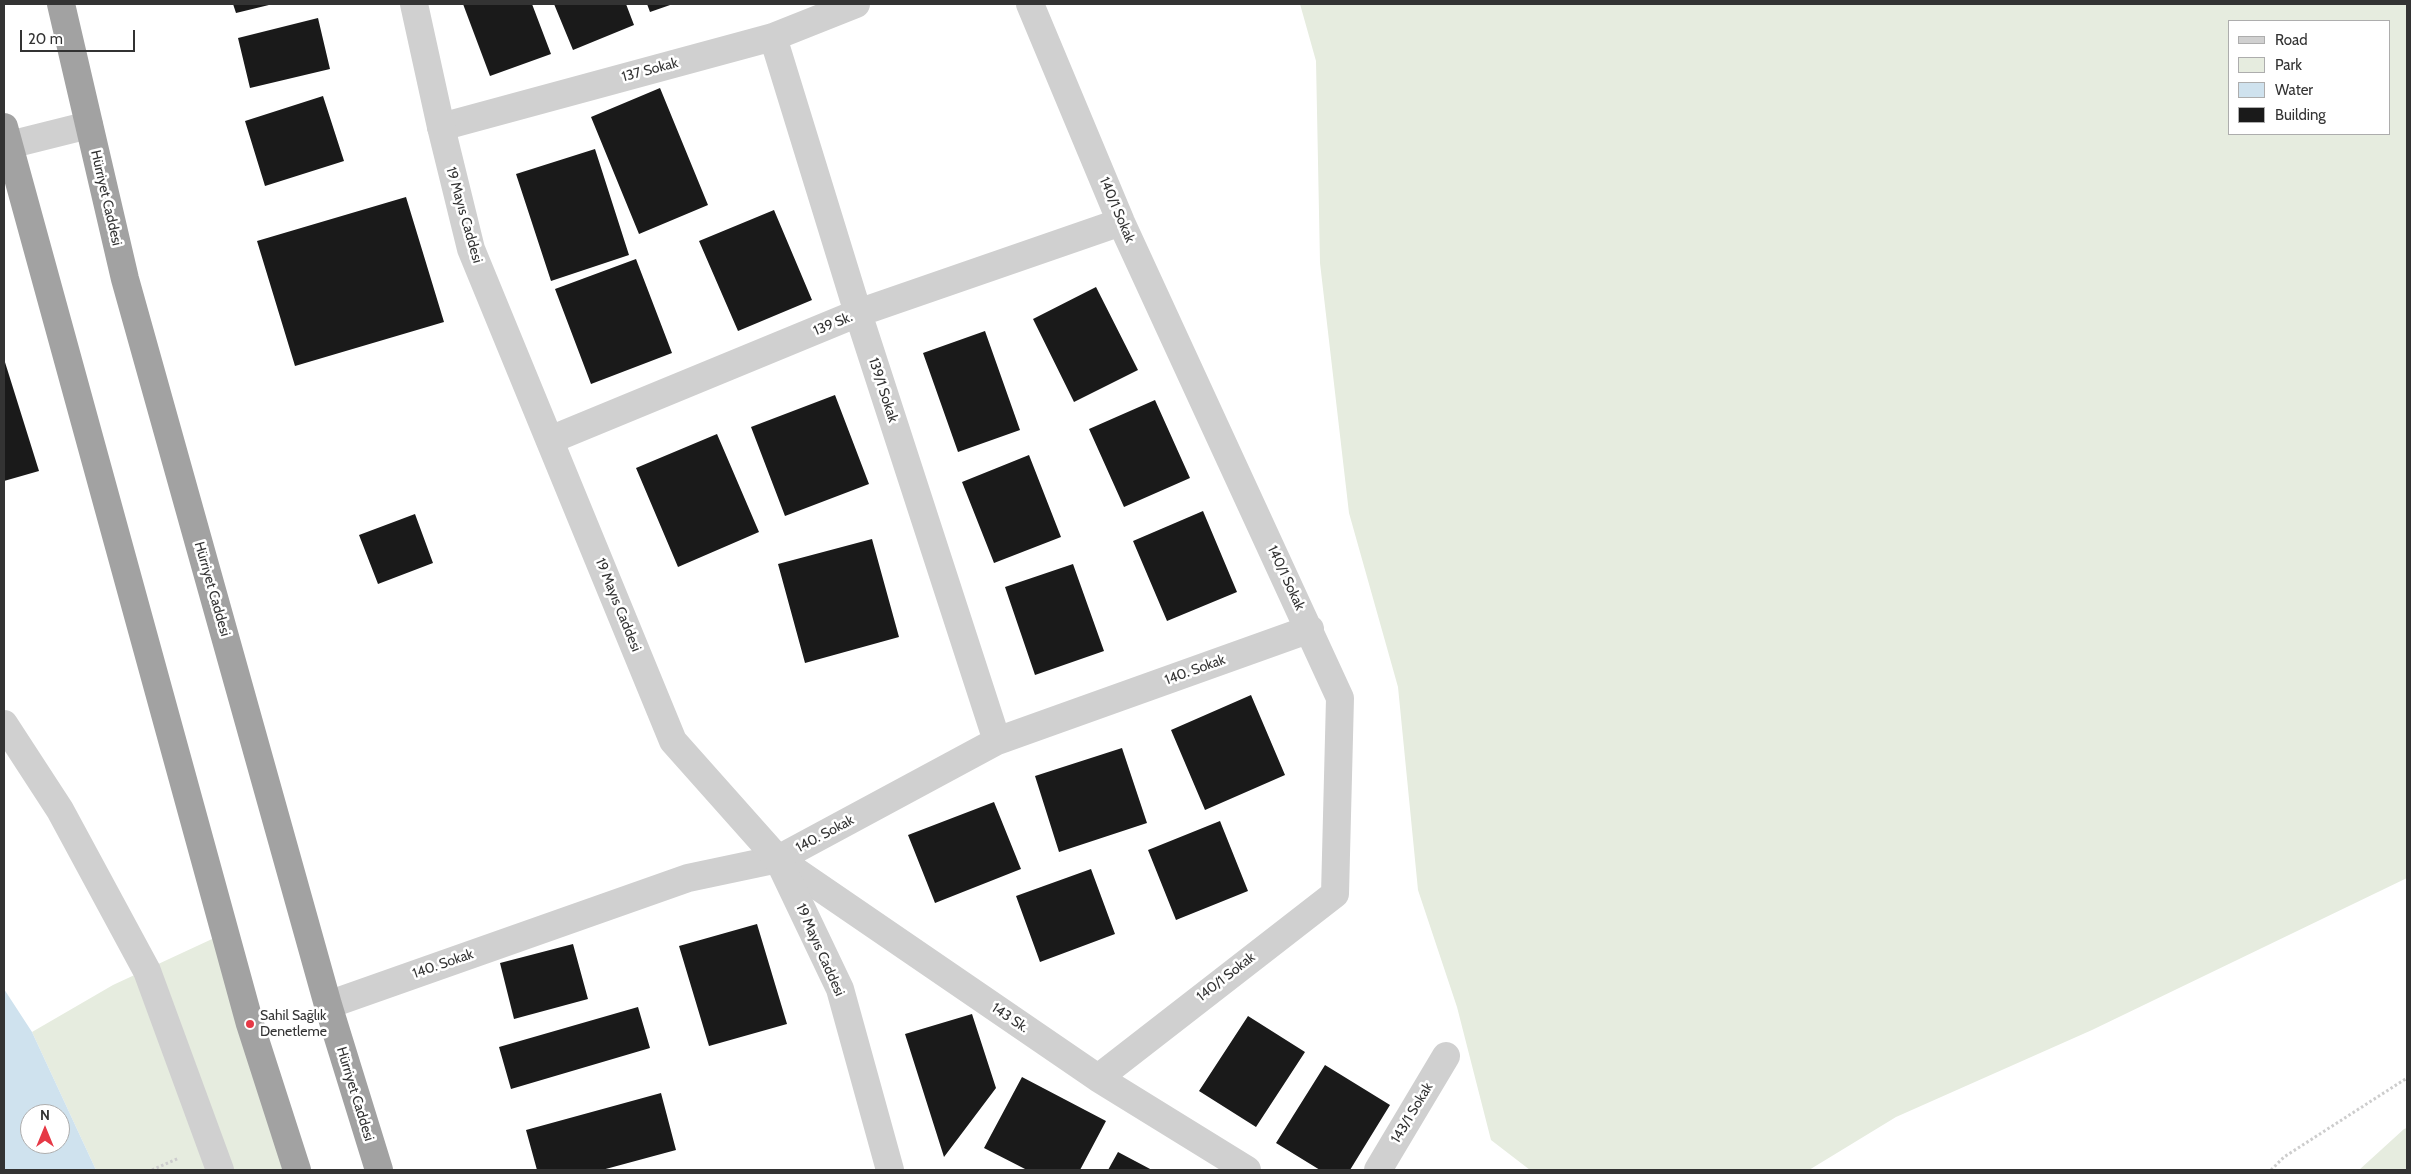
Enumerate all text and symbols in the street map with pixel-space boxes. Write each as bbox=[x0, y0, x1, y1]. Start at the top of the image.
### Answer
scale bar bbox=[22, 20, 138, 52]
legend bbox=[2228, 20, 2391, 135]
text: 20 m bbox=[28, 30, 63, 48]
text: Road bbox=[2275, 31, 2308, 49]
street label: 137 Sokak bbox=[620, 54, 680, 86]
text: Park bbox=[2275, 56, 2302, 74]
text: Water bbox=[2275, 81, 2313, 99]
text: Building bbox=[2275, 106, 2326, 124]
street label: Hürriyet Caddesi bbox=[87, 149, 125, 247]
street label: 19 Mayıs Caddesi bbox=[442, 165, 486, 265]
street label: 140/1 Sokak bbox=[1096, 175, 1138, 245]
street label: 139 Sk. bbox=[811, 309, 855, 339]
street label: 139/1 Sokak bbox=[865, 356, 901, 424]
street label: Hürriyet Caddesi bbox=[190, 540, 234, 638]
street label: 140/1 Sokak bbox=[1264, 543, 1308, 613]
street label: 19 Mayıs Caddesi bbox=[592, 556, 644, 654]
street label: 140. Sokak bbox=[1162, 651, 1228, 689]
street label: 140. Sokak bbox=[793, 812, 857, 856]
street label: 19 Mayıs Caddesi bbox=[792, 901, 848, 999]
street label: 140. Sokak bbox=[410, 946, 476, 982]
street label: 140/1 Sokak bbox=[1193, 949, 1259, 1005]
street label: 143 Sk. bbox=[988, 1000, 1032, 1036]
place label: Sahil Sağlık Denetleme bbox=[260, 1008, 327, 1040]
marker: Sahil Sağlık Denetleme bbox=[244, 1018, 256, 1030]
street label: Hürriyet Caddesi bbox=[333, 1045, 377, 1143]
street label: 143/1 Sokak bbox=[1387, 1080, 1437, 1146]
north arrow bbox=[20, 1104, 70, 1154]
text: N bbox=[40, 1106, 50, 1124]

